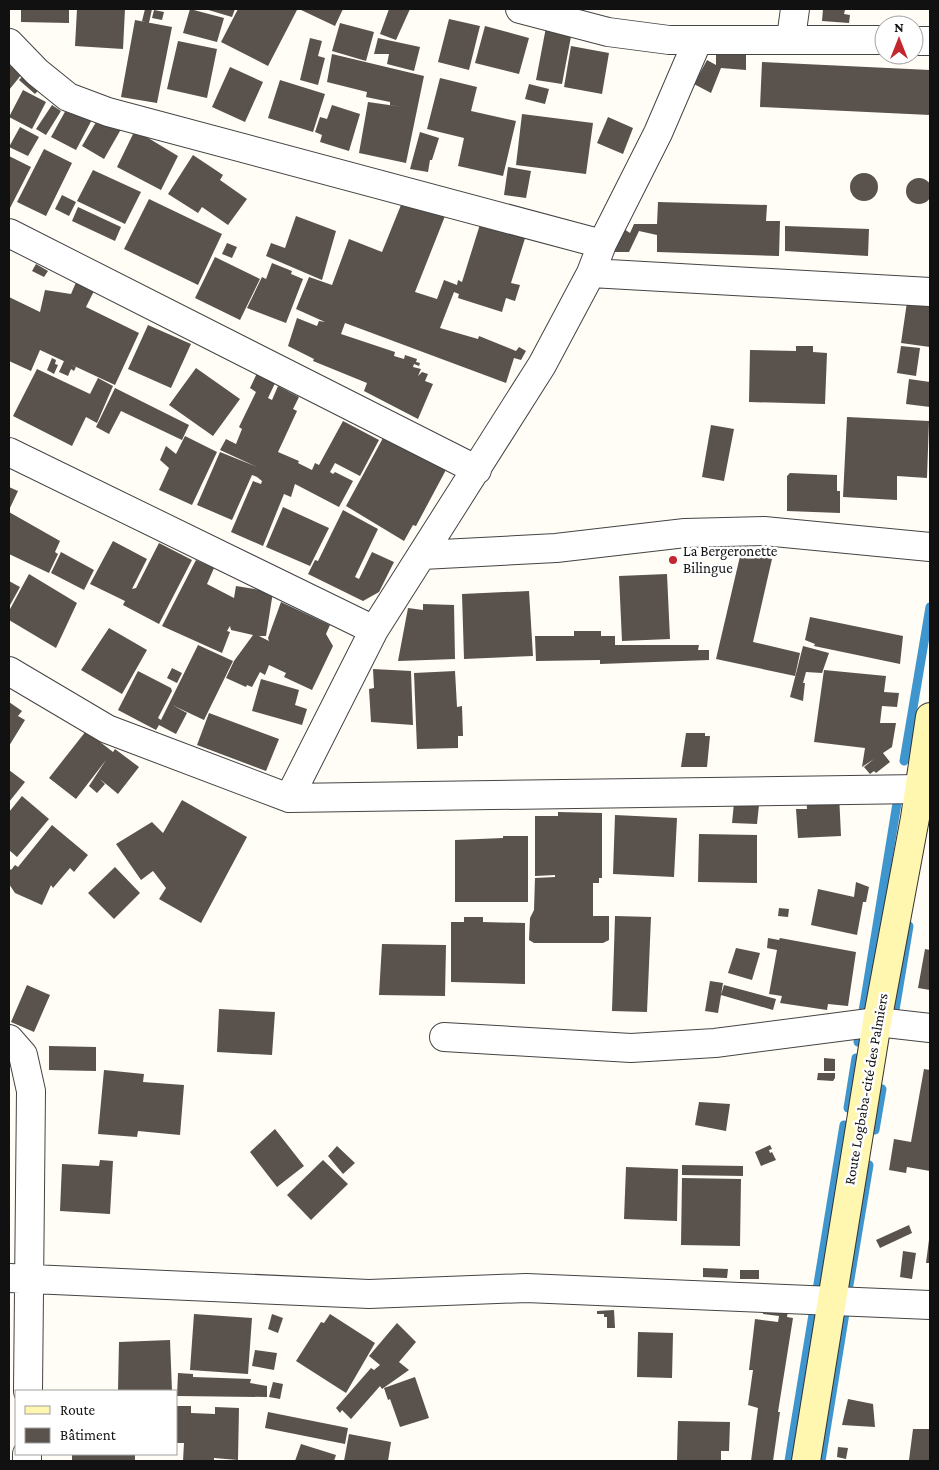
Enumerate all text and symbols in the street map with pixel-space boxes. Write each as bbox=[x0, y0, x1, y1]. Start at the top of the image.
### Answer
north arrow bbox=[874, 15, 924, 65]
text: N bbox=[894, 19, 904, 35]
place label: La Bergeronette Bilingue bbox=[683, 543, 778, 577]
marker: La Bergeronette Bilingue bbox=[667, 554, 679, 566]
street label: Route Logbaba-cité des Palmiers bbox=[841, 992, 892, 1186]
legend bbox=[15, 1390, 178, 1455]
text: Route bbox=[60, 1402, 95, 1418]
text: Bâtiment bbox=[60, 1427, 117, 1443]

